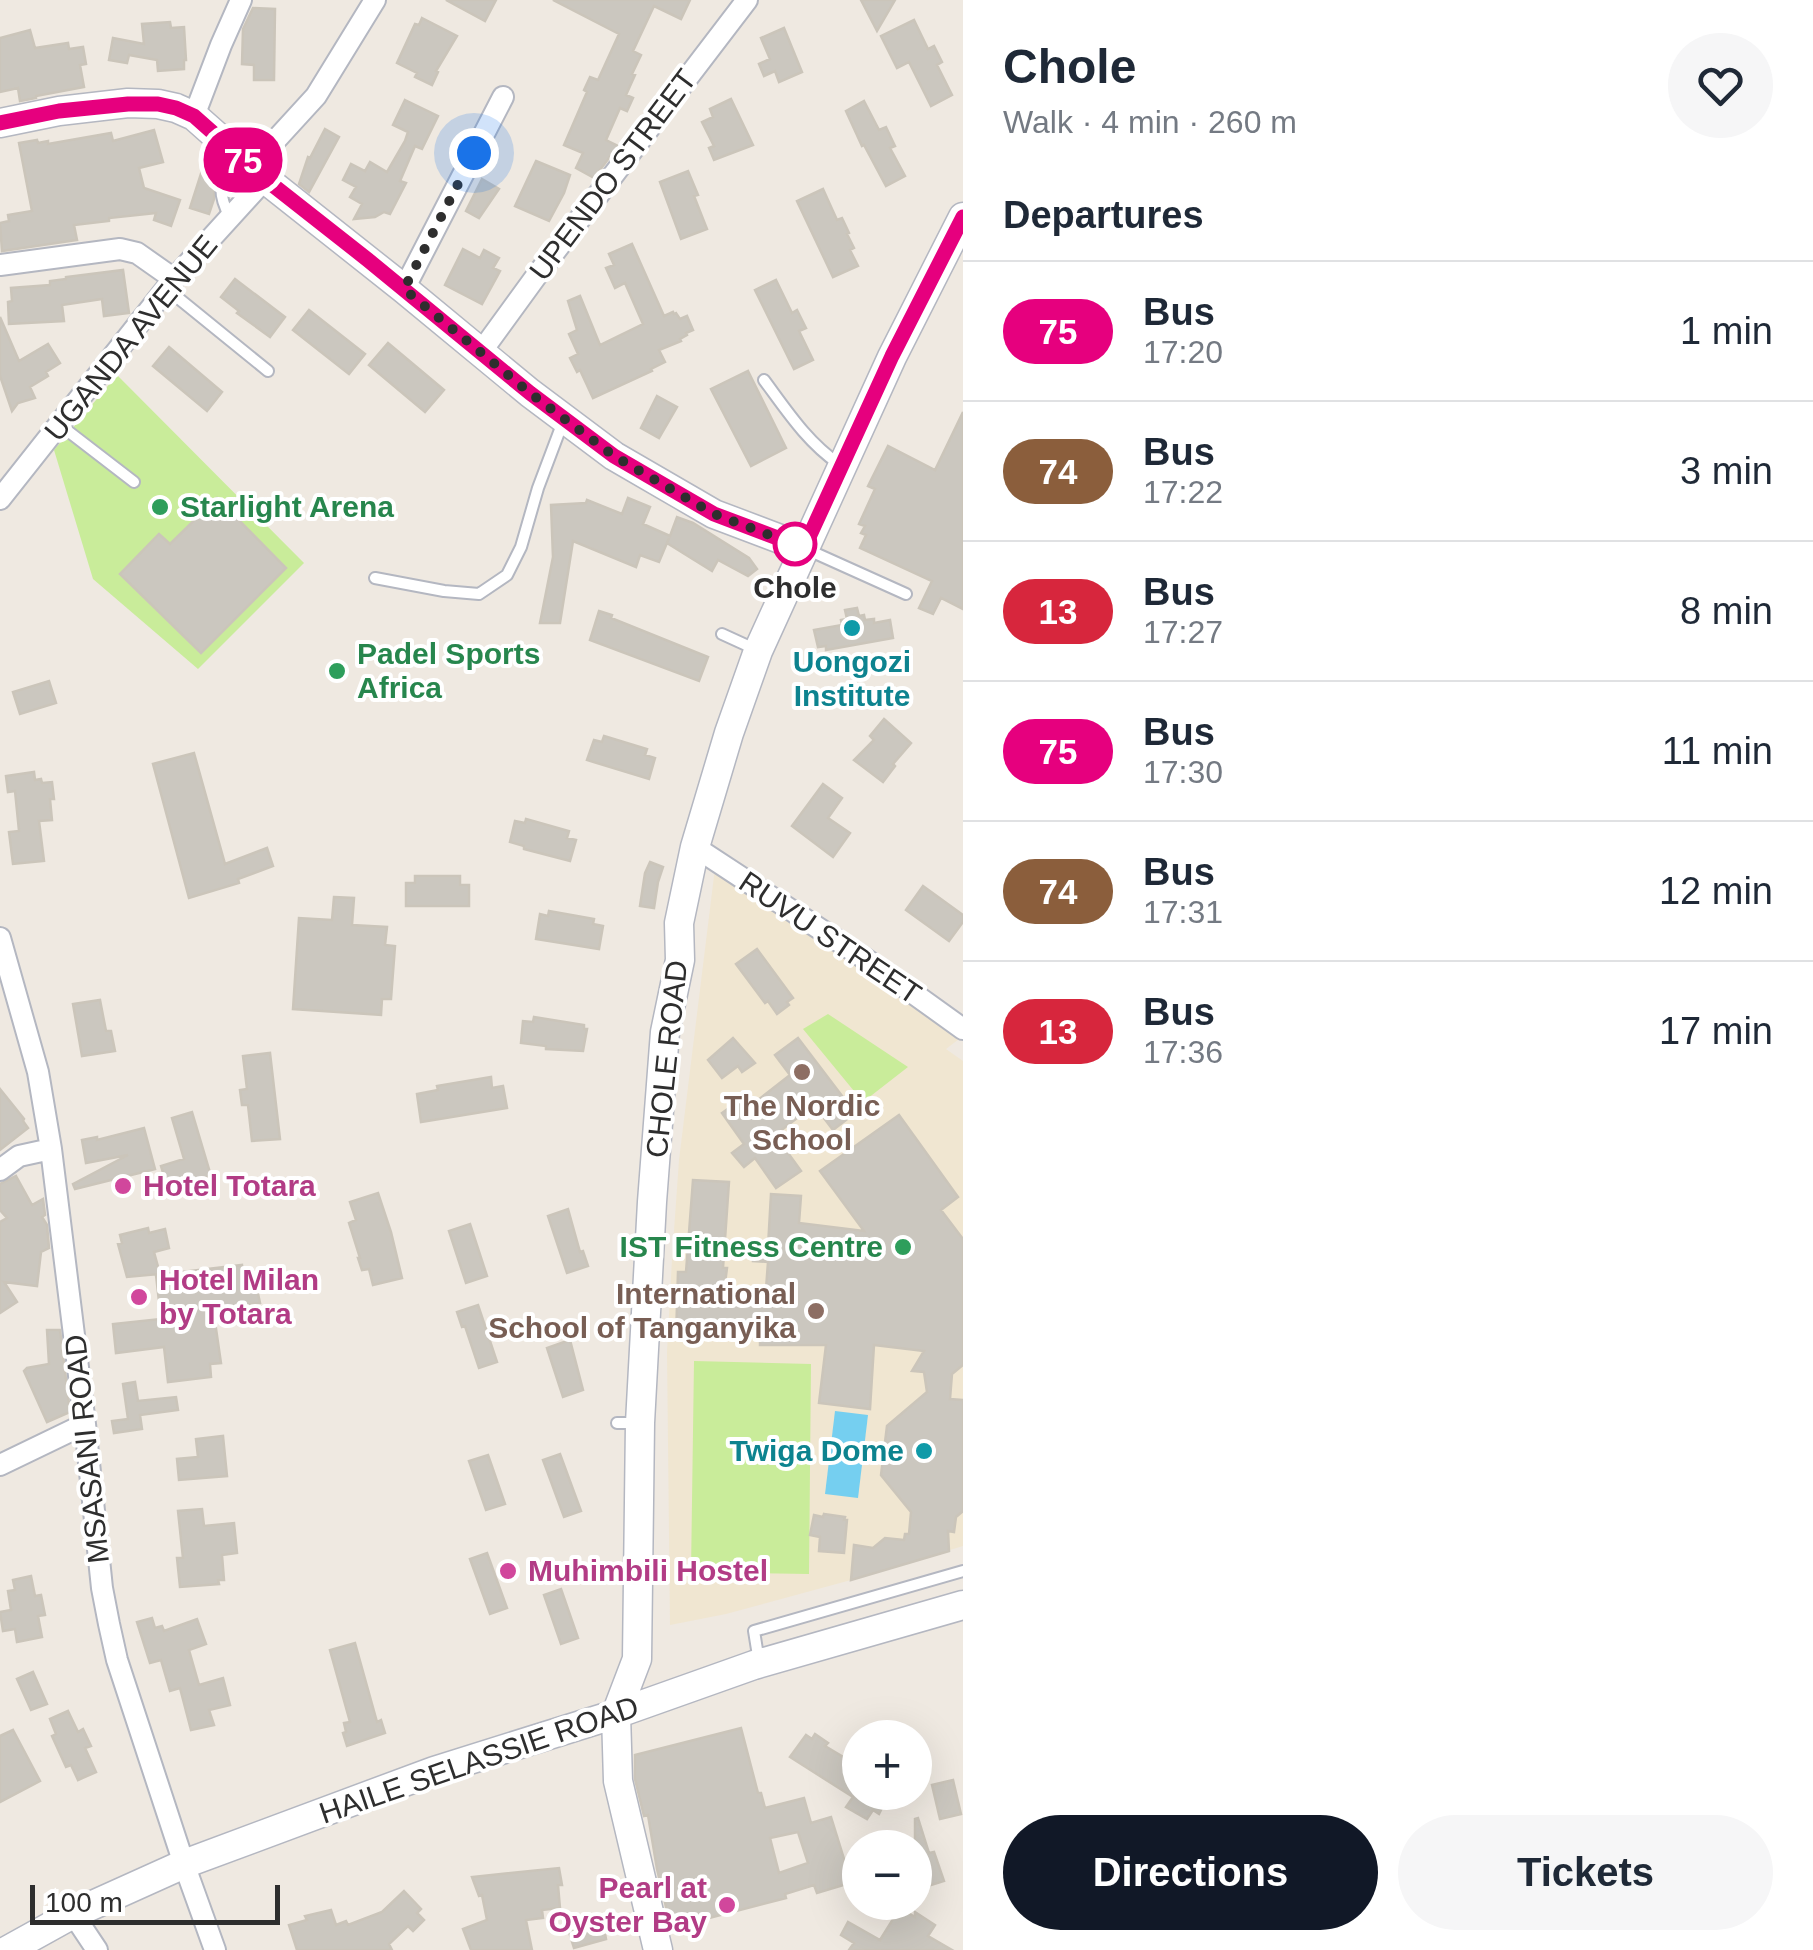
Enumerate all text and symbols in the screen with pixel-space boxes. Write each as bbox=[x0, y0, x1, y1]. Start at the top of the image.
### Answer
button: heart bbox=[1668, 33, 1773, 138]
text: Chole bbox=[1003, 40, 1136, 93]
street label: UPENDO STREET bbox=[523, 63, 703, 286]
text: Walk · 4 min · 260 m bbox=[1003, 104, 1297, 140]
line badge: 75 bbox=[198, 128, 288, 192]
your location bbox=[449, 128, 499, 178]
text: 75 bbox=[224, 141, 262, 180]
text: Departures bbox=[1003, 194, 1204, 236]
street label: UGANDA AVENUE bbox=[38, 228, 224, 447]
text: Bus bbox=[1143, 291, 1215, 333]
text: 1 min bbox=[1680, 310, 1773, 352]
text: 75 bbox=[1039, 312, 1077, 351]
text: 17:20 bbox=[1143, 334, 1223, 370]
text: Bus bbox=[1143, 431, 1215, 473]
text: 3 min bbox=[1680, 450, 1773, 492]
text: 74 bbox=[1039, 452, 1077, 491]
text: 17:22 bbox=[1143, 474, 1223, 510]
place label: Starlight Arena bbox=[180, 490, 394, 523]
marker: Starlight Arena bbox=[149, 496, 171, 518]
marker: Chole bbox=[774, 523, 816, 565]
place label: Chole bbox=[753, 571, 837, 604]
text: Bus bbox=[1143, 571, 1215, 613]
text: 8 min bbox=[1680, 590, 1773, 632]
text: 13 bbox=[1039, 592, 1077, 631]
text: 17:27 bbox=[1143, 614, 1223, 650]
marker: Uongozi Institute bbox=[841, 617, 863, 639]
place label: Padel Sports Africa bbox=[357, 637, 540, 704]
place label: Uongozi Institute bbox=[793, 645, 911, 712]
marker: Padel Sports Africa bbox=[326, 660, 348, 682]
text: Bus bbox=[1143, 711, 1215, 753]
text: 11 min bbox=[1662, 730, 1773, 772]
text: 75 bbox=[1039, 732, 1077, 771]
text: 17:30 bbox=[1143, 754, 1223, 790]
text: Bus bbox=[1143, 851, 1215, 893]
street label: RUVU STREET bbox=[733, 865, 927, 1010]
text: 12 min bbox=[1659, 870, 1773, 912]
text: 74 bbox=[1039, 872, 1077, 911]
text: 17:31 bbox=[1143, 894, 1223, 930]
street label: CHOLE ROAD bbox=[640, 959, 693, 1159]
text: Bus bbox=[1143, 991, 1215, 1033]
text: 17 min bbox=[1659, 1010, 1773, 1052]
text: 13 bbox=[1039, 1012, 1077, 1051]
text: 17:36 bbox=[1143, 1034, 1223, 1070]
marker: The Nordic School bbox=[791, 1061, 813, 1083]
place label: The Nordic School bbox=[724, 1089, 880, 1156]
place label: Hotel Totara bbox=[143, 1169, 316, 1202]
marker: Hotel Totara bbox=[112, 1175, 134, 1197]
place label: IST Fitness Centre bbox=[620, 1230, 883, 1263]
marker: IST Fitness Centre bbox=[892, 1236, 914, 1258]
place label: Hotel Milan by Totara bbox=[159, 1263, 319, 1330]
place label: International School of Tanganyika bbox=[488, 1277, 796, 1344]
marker: Hotel Milan by Totara bbox=[128, 1286, 150, 1308]
marker: International School of Tanganyika bbox=[805, 1300, 827, 1322]
street label: MSASANI ROAD bbox=[58, 1333, 115, 1565]
place label: Twiga Dome bbox=[730, 1434, 904, 1467]
marker: Twiga Dome bbox=[913, 1440, 935, 1462]
place label: Muhimbili Hostel bbox=[528, 1554, 768, 1587]
marker: Muhimbili Hostel bbox=[497, 1560, 519, 1582]
street label: HAILE SELASSIE ROAD bbox=[315, 1689, 643, 1830]
map controls bbox=[842, 1720, 932, 1920]
button: + bbox=[842, 1720, 932, 1810]
button: Directions bbox=[1003, 1815, 1378, 1930]
button: Tickets bbox=[1398, 1815, 1773, 1930]
button: − bbox=[842, 1830, 932, 1920]
place label: Pearl at Oyster Bay bbox=[549, 1871, 707, 1938]
scale bar bbox=[30, 1880, 280, 1924]
text: 100 m bbox=[45, 1887, 123, 1918]
marker: Pearl at Oyster Bay bbox=[716, 1894, 738, 1916]

